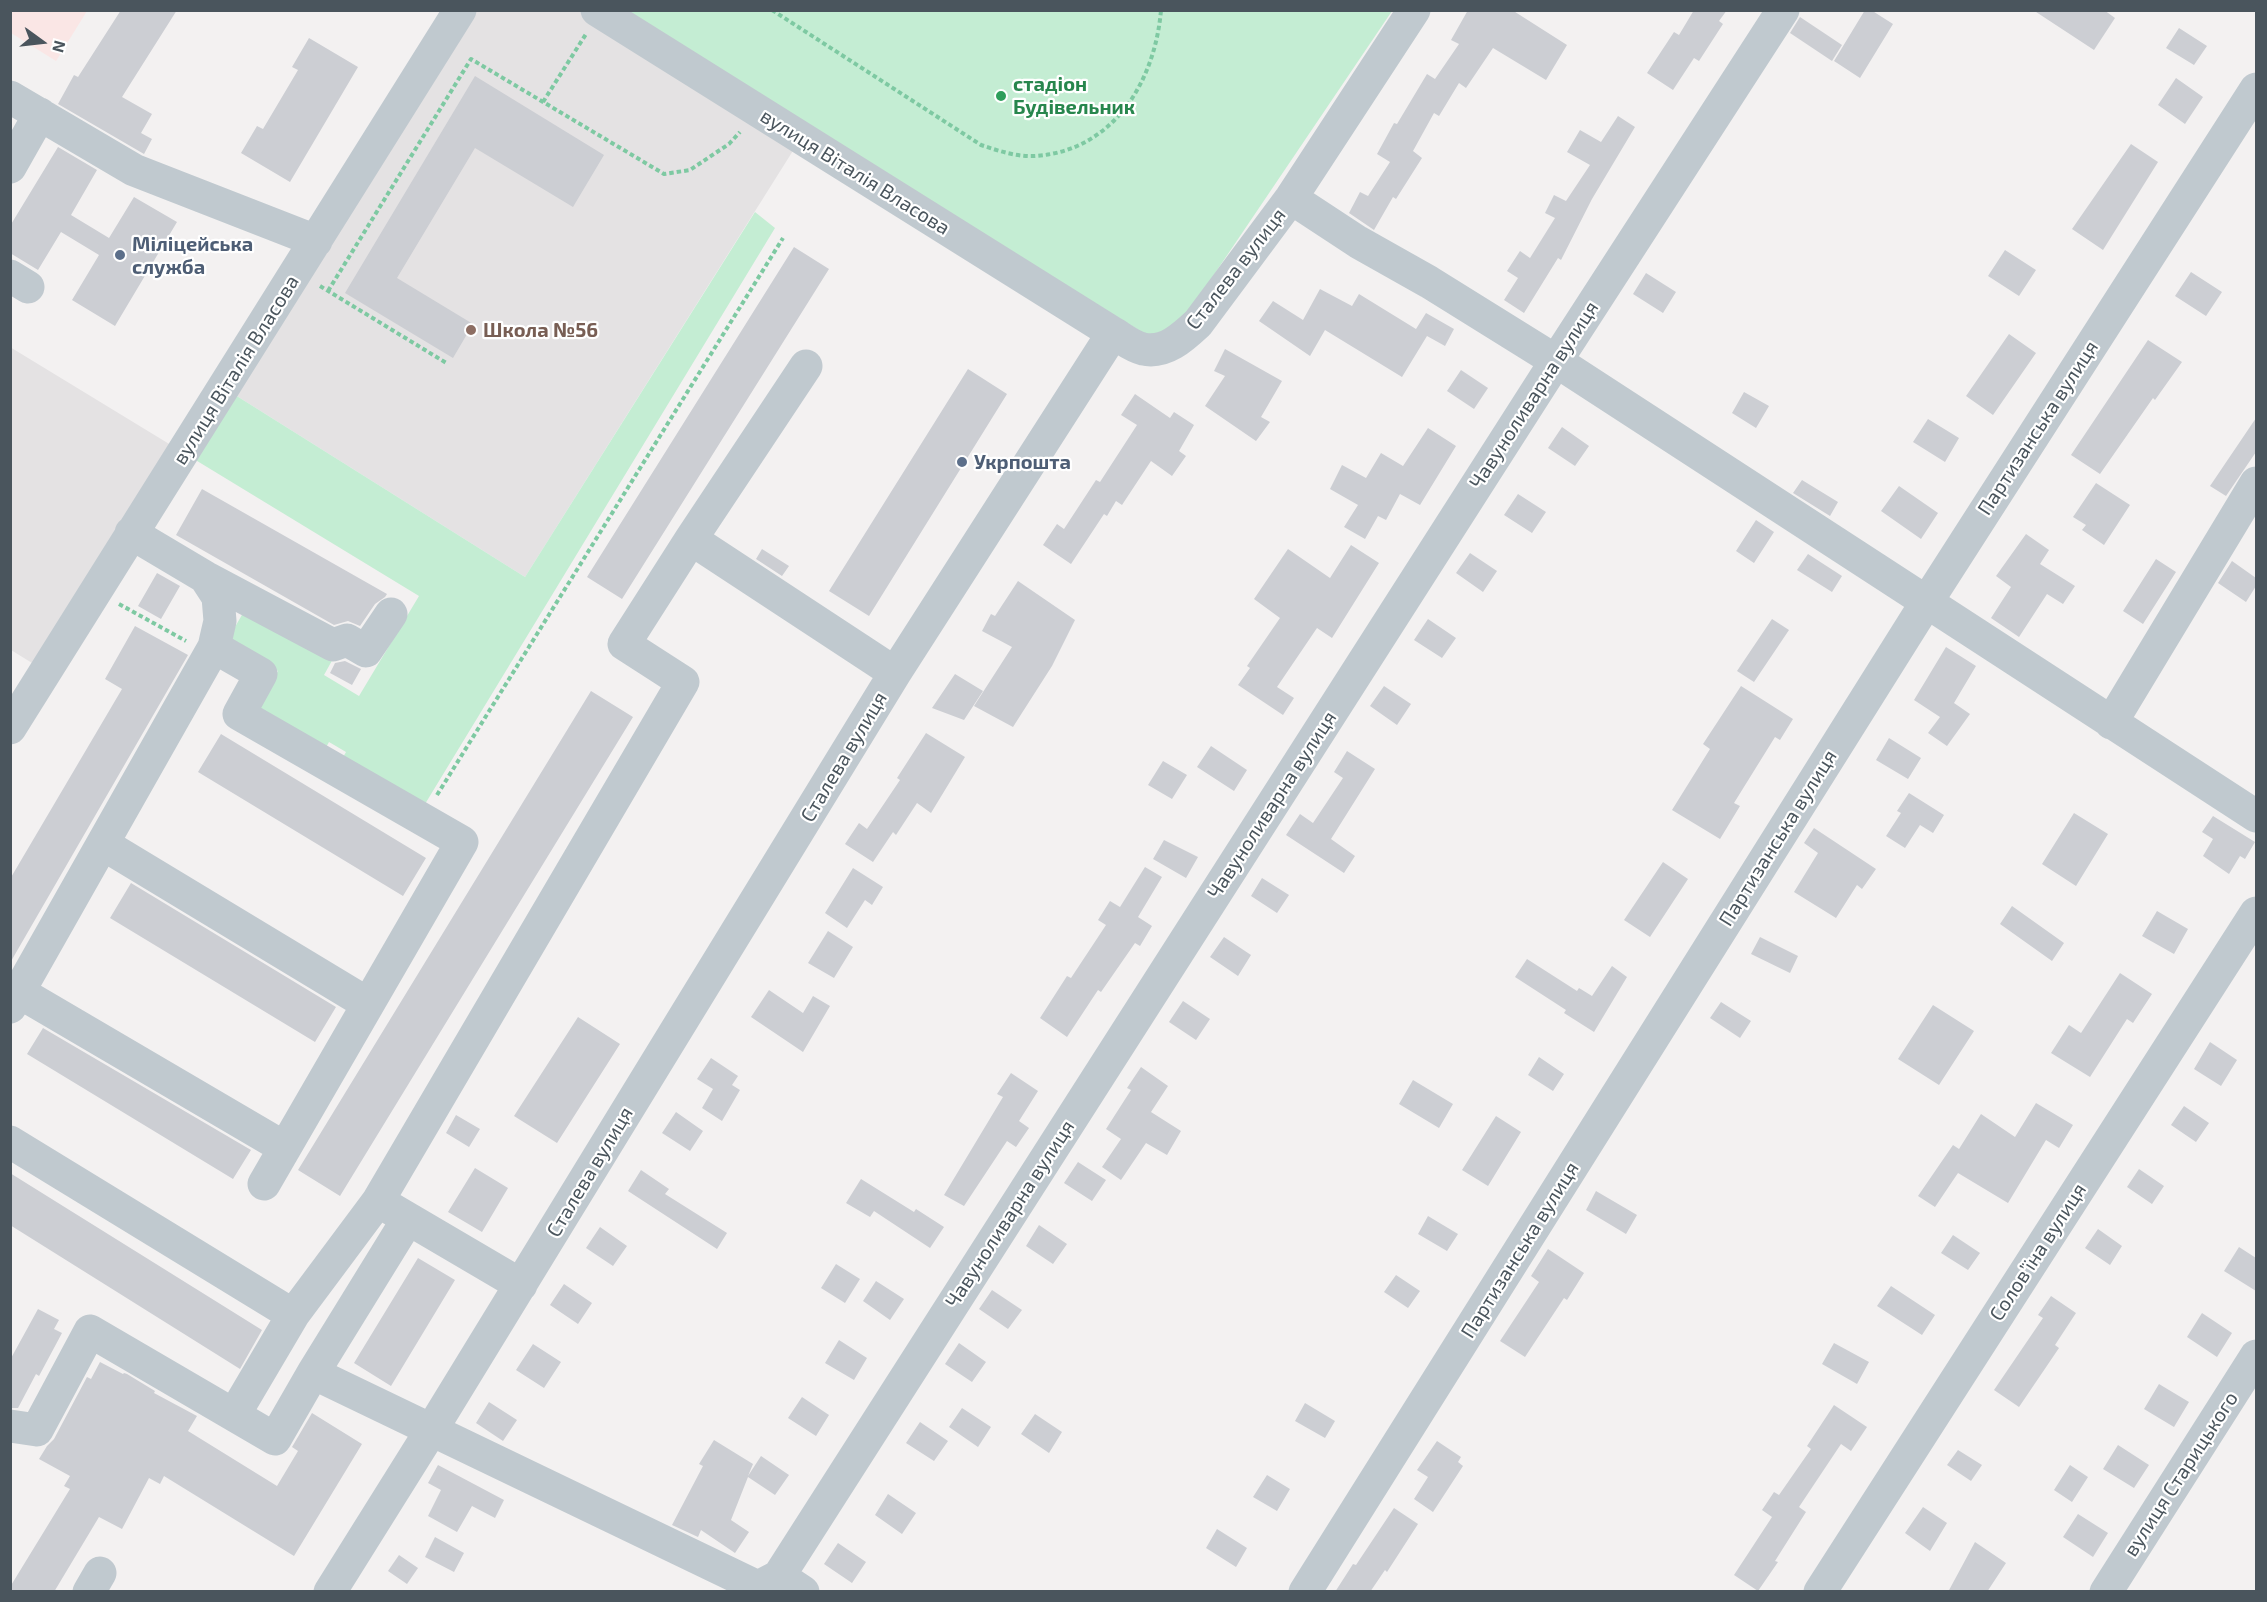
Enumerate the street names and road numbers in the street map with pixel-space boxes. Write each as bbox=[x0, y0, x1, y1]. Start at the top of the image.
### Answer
street label: вулиця Віталія Власова bbox=[756, 104, 954, 240]
street label: Сталева вулиця bbox=[1181, 203, 1291, 335]
street label: вулиця Віталія Власова bbox=[168, 271, 304, 469]
street label: Чавуноливарна вулиця bbox=[1464, 297, 1604, 493]
street label: Партизанська вулиця bbox=[1973, 336, 2103, 520]
street label: Сталева вулиця bbox=[796, 688, 892, 826]
street label: Чавуноливарна вулиця bbox=[1202, 707, 1342, 903]
street label: Партизанська вулиця bbox=[1714, 745, 1842, 931]
street label: Сталева вулиця bbox=[542, 1103, 638, 1241]
street label: Чавуноливарна вулиця bbox=[940, 1116, 1080, 1312]
street label: Партизанська вулиця bbox=[1456, 1157, 1584, 1343]
street label: Соловʼїна вулиця bbox=[1985, 1179, 2091, 1325]
street label: вулиця Старицького bbox=[2119, 1387, 2243, 1561]

